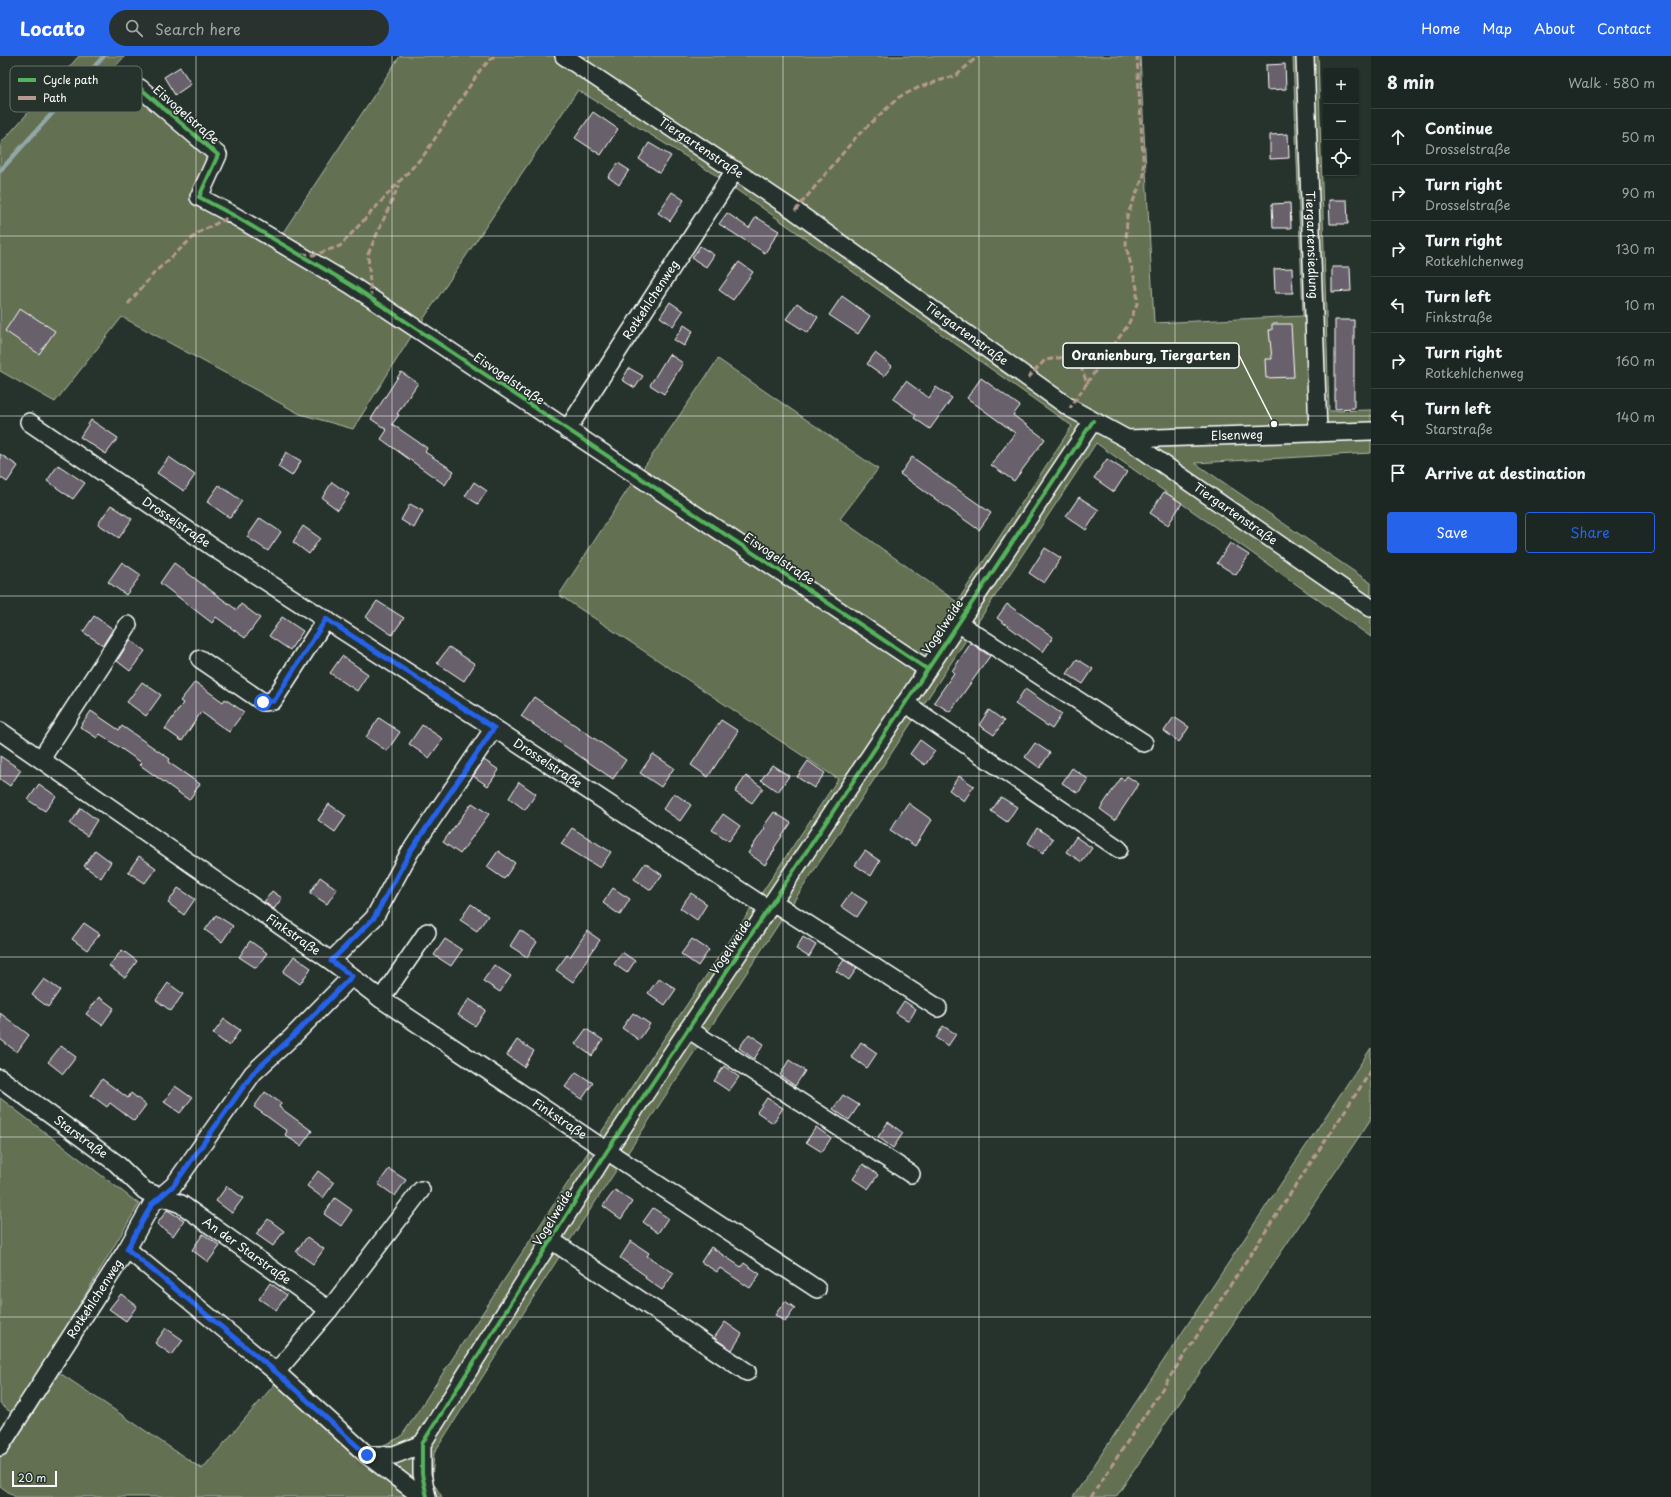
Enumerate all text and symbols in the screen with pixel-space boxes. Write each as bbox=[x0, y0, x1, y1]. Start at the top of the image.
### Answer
search box bbox=[109, 10, 389, 46]
text: Locato bbox=[20, 14, 85, 42]
icon: search bbox=[123, 17, 145, 39]
text: Search here bbox=[155, 17, 241, 40]
text: Home bbox=[1421, 18, 1460, 39]
text: Map bbox=[1482, 18, 1512, 39]
text: About bbox=[1534, 18, 1575, 39]
text: Contact bbox=[1597, 18, 1651, 39]
legend bbox=[10, 66, 142, 112]
map controls bbox=[1323, 68, 1359, 176]
button: + bbox=[1323, 68, 1359, 104]
text: 8 min bbox=[1387, 69, 1435, 95]
text: Cycle path bbox=[43, 71, 98, 88]
text: Walk · 580 m bbox=[1568, 73, 1655, 92]
street label: Eisvogelstraße bbox=[150, 80, 224, 148]
text: Path bbox=[43, 89, 67, 106]
button: − bbox=[1323, 104, 1359, 140]
street label: Tiergartenstraße bbox=[656, 112, 748, 182]
text: Continue bbox=[1425, 116, 1493, 139]
icon: ahead bbox=[1387, 126, 1409, 148]
text: 50 m bbox=[1621, 127, 1655, 146]
text: Drosselstraße bbox=[1425, 139, 1510, 158]
button: locate bbox=[1323, 140, 1359, 176]
text: Turn right bbox=[1425, 172, 1502, 195]
icon: right bbox=[1387, 182, 1409, 204]
text: 90 m bbox=[1622, 183, 1655, 202]
street label: Tiergartensiedlung bbox=[1302, 191, 1323, 299]
text: Drosselstraße bbox=[1425, 195, 1510, 214]
text: Turn right bbox=[1425, 228, 1502, 251]
icon: right bbox=[1387, 238, 1409, 260]
text: 130 m bbox=[1616, 239, 1655, 258]
text: Rotkehlchenweg bbox=[1425, 251, 1524, 270]
street label: Rotkehlchenweg bbox=[618, 256, 683, 343]
text: Turn left bbox=[1425, 284, 1491, 307]
icon: left bbox=[1387, 294, 1409, 316]
text: 10 m bbox=[1625, 295, 1655, 314]
street label: Tiergartenstraße bbox=[922, 297, 1012, 369]
text: Finkstraße bbox=[1425, 307, 1492, 326]
text: Turn right bbox=[1425, 340, 1502, 363]
callout: Oranienburg, Tiergarten bbox=[1063, 343, 1239, 368]
text: Oranienburg, Tiergarten bbox=[1072, 345, 1230, 364]
street label: Eisvogelstraße bbox=[470, 348, 549, 409]
icon: right bbox=[1387, 350, 1409, 372]
text: 160 m bbox=[1616, 351, 1655, 370]
text: Rotkehlchenweg bbox=[1425, 363, 1524, 382]
text: Turn left bbox=[1425, 396, 1491, 419]
icon: left bbox=[1387, 406, 1409, 428]
text: 140 m bbox=[1616, 407, 1655, 426]
text: Starstraße bbox=[1425, 419, 1493, 438]
street label: Elsenweg bbox=[1211, 425, 1263, 444]
text: Arrive at destination bbox=[1425, 461, 1586, 484]
icon: arrive bbox=[1387, 462, 1409, 484]
street label: Tiergartenstraße bbox=[1190, 478, 1281, 549]
street label: Drosselstraße bbox=[139, 492, 214, 551]
button: Save bbox=[1387, 512, 1517, 553]
button: Share bbox=[1525, 512, 1655, 553]
street label: Eisvogelstraße bbox=[740, 528, 819, 589]
street label: Vogelweide bbox=[917, 595, 967, 658]
route start bbox=[254, 693, 272, 711]
street label: Drosselstraße bbox=[510, 733, 586, 792]
street label: Finkstraße bbox=[263, 909, 324, 959]
street label: Vogelweide bbox=[705, 915, 755, 978]
street label: Finkstraße bbox=[529, 1093, 591, 1143]
street label: Starstraße bbox=[51, 1111, 112, 1162]
street label: Vogelweide bbox=[528, 1186, 576, 1249]
street label: An der Starstraße bbox=[199, 1212, 295, 1288]
street label: Rotkehlchenweg bbox=[62, 1255, 126, 1342]
route end bbox=[358, 1446, 376, 1464]
scale bar bbox=[12, 1469, 57, 1488]
text: 20 m bbox=[18, 1469, 46, 1486]

